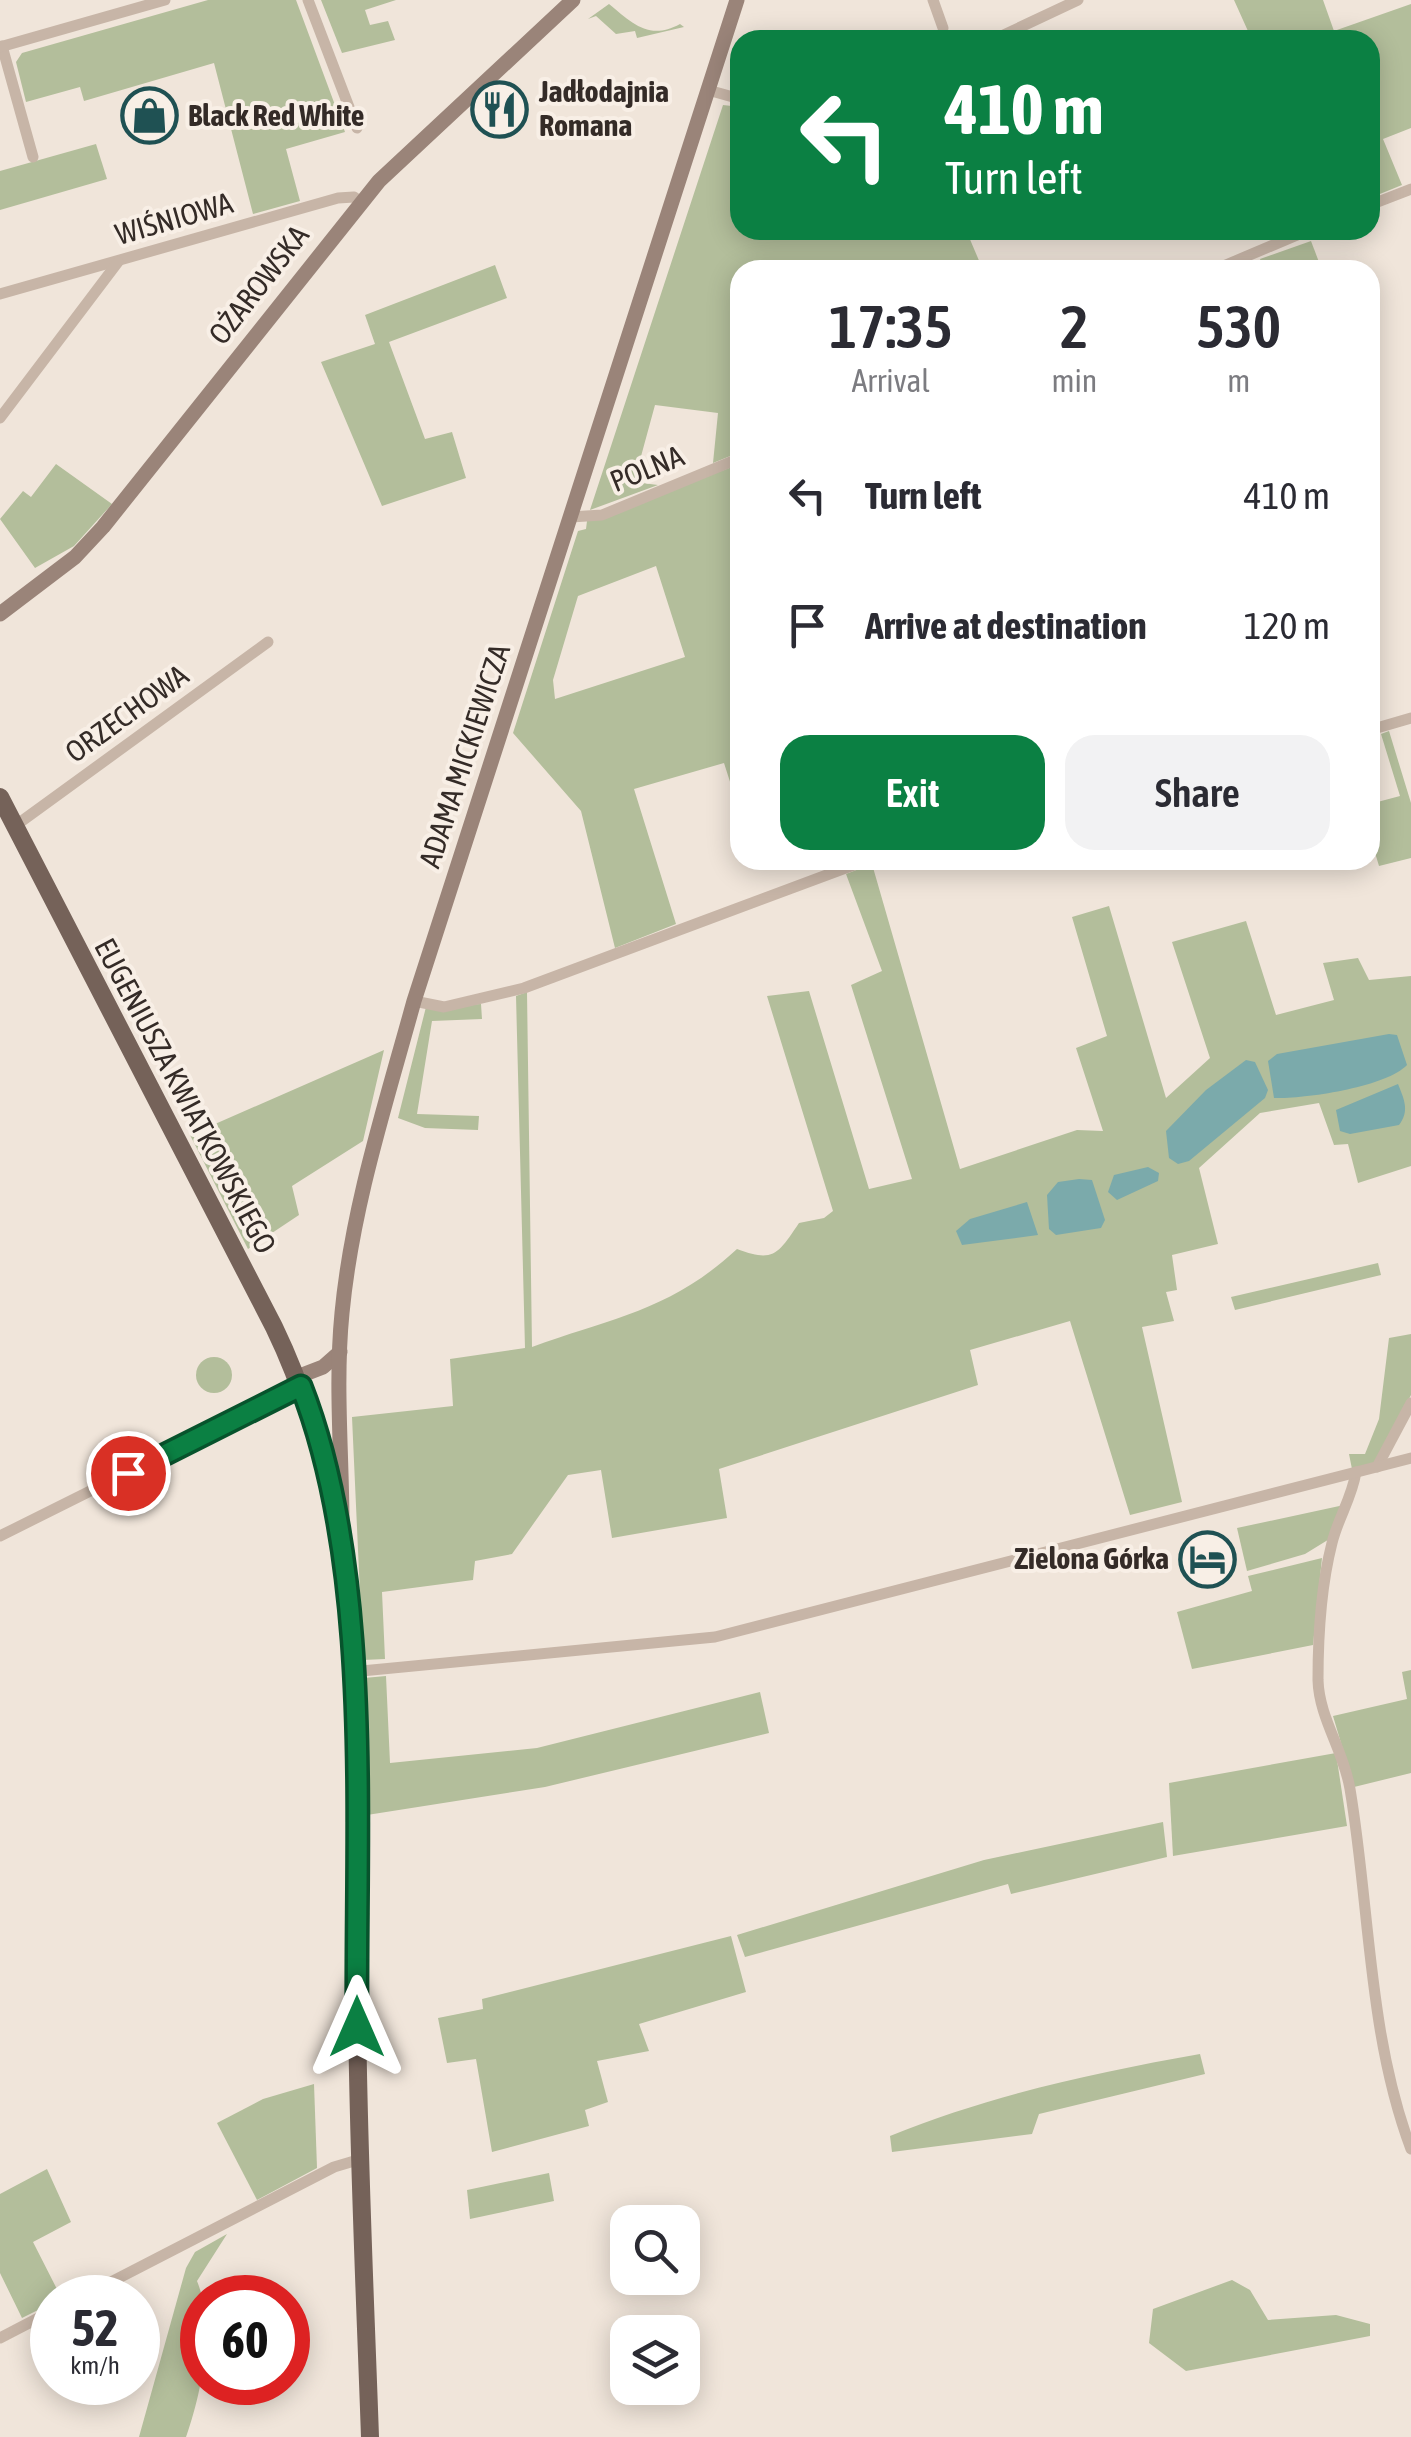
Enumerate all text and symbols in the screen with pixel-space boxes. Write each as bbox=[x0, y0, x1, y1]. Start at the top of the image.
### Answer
text: 410 m bbox=[945, 69, 1104, 149]
icon: left bbox=[780, 70, 910, 200]
place label: Jadłodajnia Romana bbox=[538, 74, 669, 142]
restaurant icon: Jadłodajnia Romana bbox=[470, 79, 530, 139]
shop icon: Black Red White bbox=[119, 86, 179, 146]
place label: Black Red White bbox=[188, 98, 365, 132]
text: Turn left bbox=[945, 152, 1083, 204]
street label: WIŚNIOWA bbox=[111, 185, 237, 251]
street label: OŻAROWSKA bbox=[201, 218, 315, 350]
text: 17:35 bbox=[829, 292, 952, 361]
text: 2 bbox=[1060, 292, 1089, 361]
text: 530 bbox=[1196, 292, 1281, 361]
text: Arrival bbox=[852, 362, 930, 399]
text: min bbox=[1051, 362, 1097, 399]
text: m bbox=[1227, 362, 1250, 399]
street label: POLNA bbox=[605, 438, 689, 498]
icon: left bbox=[780, 468, 835, 523]
text: Turn left bbox=[865, 474, 981, 517]
text: 410 m bbox=[1244, 474, 1330, 517]
icon: arrive bbox=[780, 598, 835, 653]
text: Arrive at destination bbox=[865, 604, 1147, 647]
text: 120 m bbox=[1244, 604, 1330, 647]
street label: ADAMA MICKIEWICZA bbox=[412, 640, 516, 872]
street label: ORZECHOWA bbox=[59, 657, 194, 769]
button: Exit bbox=[780, 735, 1045, 850]
button: Share bbox=[1065, 735, 1330, 850]
street label: EUGENIUSZA KWIATKOWSKIEGO bbox=[88, 932, 283, 1259]
pin bbox=[86, 1431, 171, 1516]
icon: arrive bbox=[101, 1446, 156, 1501]
hotel icon: Zielona Górka bbox=[1178, 1529, 1238, 1589]
place label: Zielona Górka bbox=[1015, 1541, 1169, 1575]
position arrow bbox=[305, 1975, 409, 2079]
map controls bbox=[610, 2205, 700, 2405]
button: search bbox=[610, 2205, 700, 2295]
speed limit sign: 60 bbox=[180, 2275, 310, 2405]
text: 52 bbox=[71, 2299, 118, 2357]
button: layers bbox=[610, 2315, 700, 2405]
text: km/h bbox=[70, 2351, 120, 2379]

